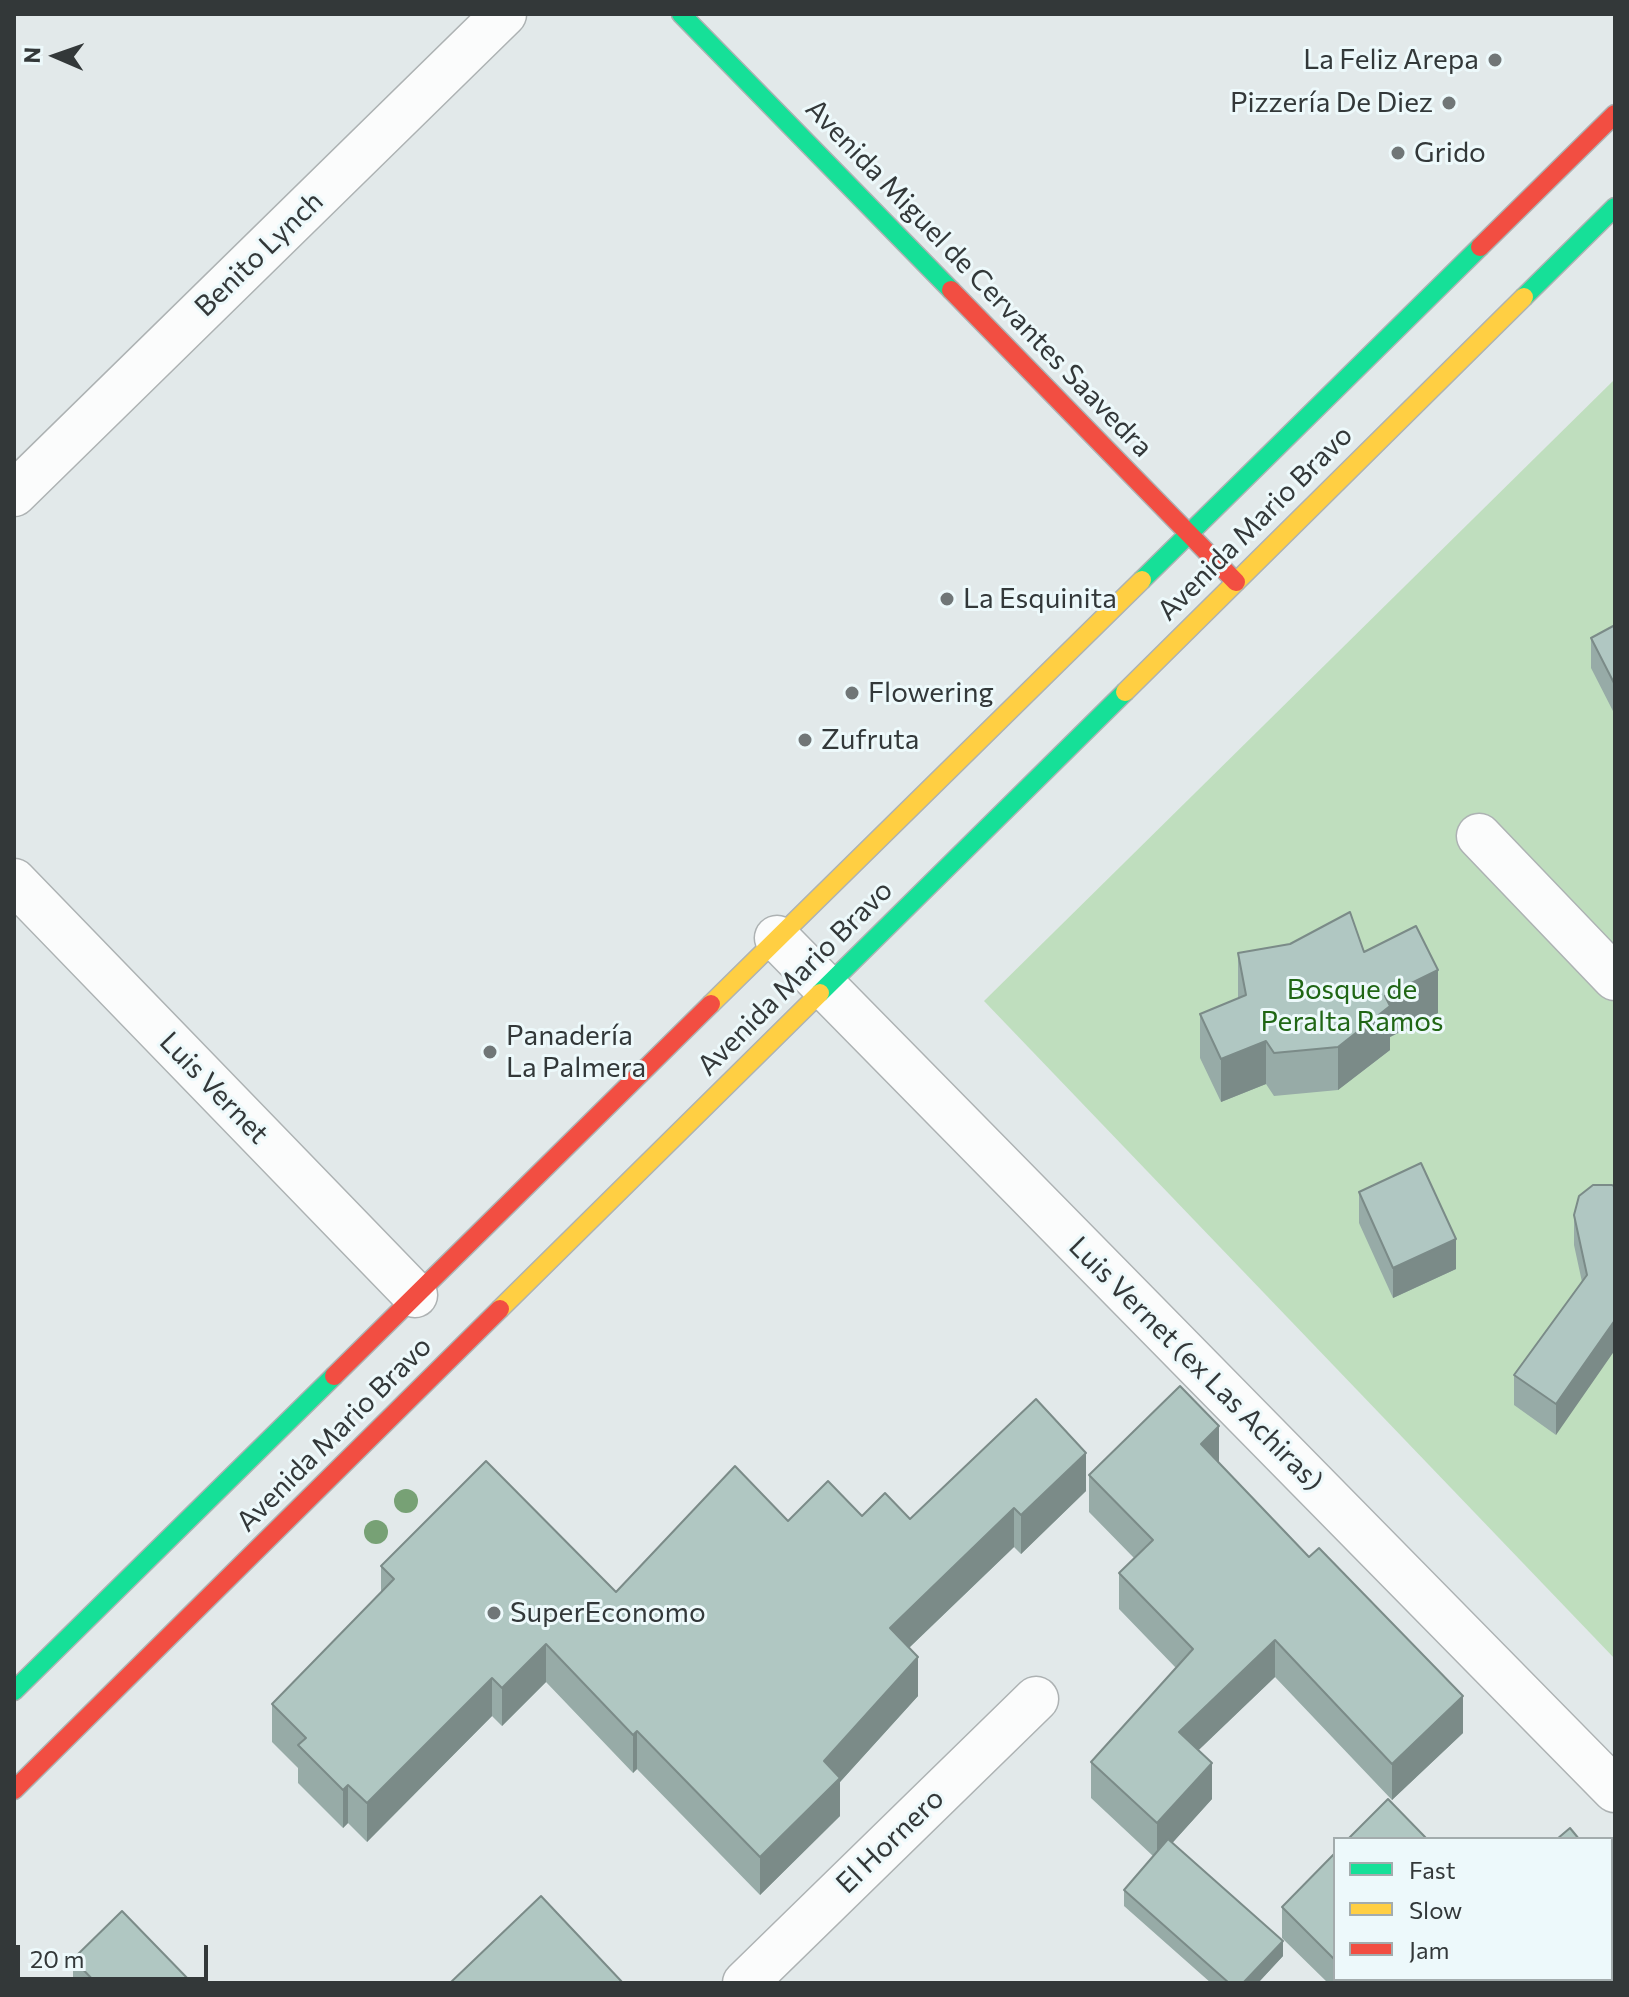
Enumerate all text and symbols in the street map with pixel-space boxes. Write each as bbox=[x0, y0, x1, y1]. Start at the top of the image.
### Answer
north arrow bbox=[16, 16, 96, 96]
place label: La Feliz Arepa bbox=[1303, 43, 1479, 77]
text: N bbox=[18, 46, 45, 64]
marker: La Feliz Arepa bbox=[1486, 51, 1504, 69]
place label: Pizzería De Diez bbox=[1230, 86, 1433, 120]
street label: Avenida Miguel de Cervantes Saavedra bbox=[799, 92, 1159, 464]
marker: Pizzería De Diez bbox=[1440, 94, 1458, 112]
place label: Grido bbox=[1414, 136, 1486, 170]
marker: Grido bbox=[1389, 144, 1407, 162]
street label: Benito Lynch bbox=[188, 185, 330, 323]
street label: Avenida Mario Bravo bbox=[1151, 419, 1359, 627]
place label: La Esquinita bbox=[963, 582, 1117, 616]
marker: La Esquinita bbox=[938, 590, 956, 608]
place label: Flowering bbox=[868, 676, 994, 710]
marker: Flowering bbox=[843, 684, 861, 702]
place label: Zufruta bbox=[821, 723, 919, 757]
marker: Zufruta bbox=[796, 731, 814, 749]
street label: Avenida Mario Bravo bbox=[691, 874, 899, 1082]
park label: Bosque de Peralta Ramos bbox=[1261, 973, 1443, 1039]
place label: Panadería La Palmera bbox=[506, 1019, 646, 1085]
street label: Luis Vernet bbox=[152, 1025, 276, 1151]
marker: Panadería La Palmera bbox=[481, 1043, 499, 1061]
street label: Luis Vernet (ex Las Achiras) bbox=[1062, 1230, 1330, 1498]
street label: Avenida Mario Bravo bbox=[230, 1330, 438, 1538]
place label: SuperEconomo bbox=[510, 1596, 706, 1630]
marker: SuperEconomo bbox=[485, 1604, 503, 1622]
street label: El Hornero bbox=[829, 1782, 951, 1900]
legend bbox=[1333, 1837, 1613, 1981]
text: Fast bbox=[1409, 1855, 1456, 1884]
text: Slow bbox=[1409, 1895, 1462, 1924]
scale bar bbox=[20, 1929, 212, 1979]
text: Jam bbox=[1409, 1935, 1449, 1964]
text: 20 m bbox=[30, 1944, 84, 1973]

